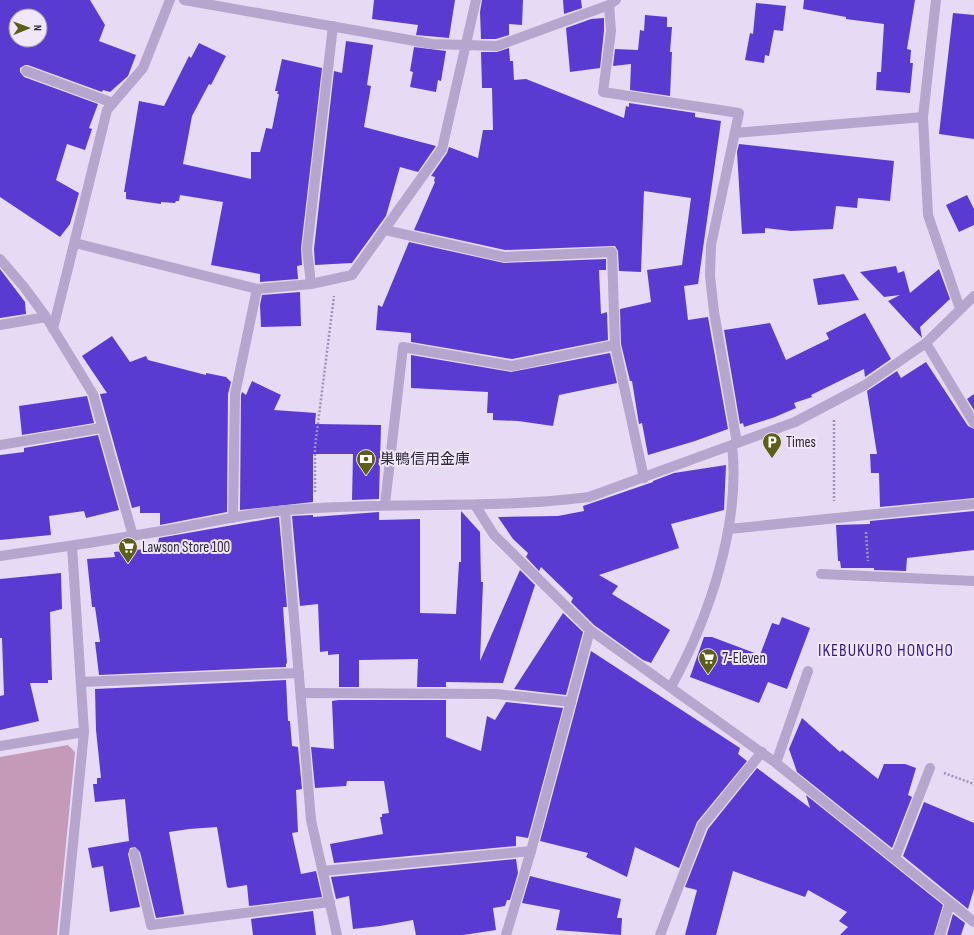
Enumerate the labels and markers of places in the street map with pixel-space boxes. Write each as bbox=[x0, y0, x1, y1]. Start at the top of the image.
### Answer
parking icon: Times bbox=[761, 431, 783, 459]
place label: Times bbox=[786, 433, 816, 452]
bank icon: 巣鴨信用金庫 bbox=[355, 448, 377, 476]
place label: 巣鴨信用金庫 bbox=[380, 450, 470, 469]
supermarket icon: Lawson Store 100 bbox=[117, 536, 139, 564]
place label: Lawson Store 100 bbox=[142, 538, 230, 557]
supermarket icon: 7-Eleven bbox=[697, 647, 719, 675]
place label: 7-Eleven bbox=[722, 649, 766, 668]

